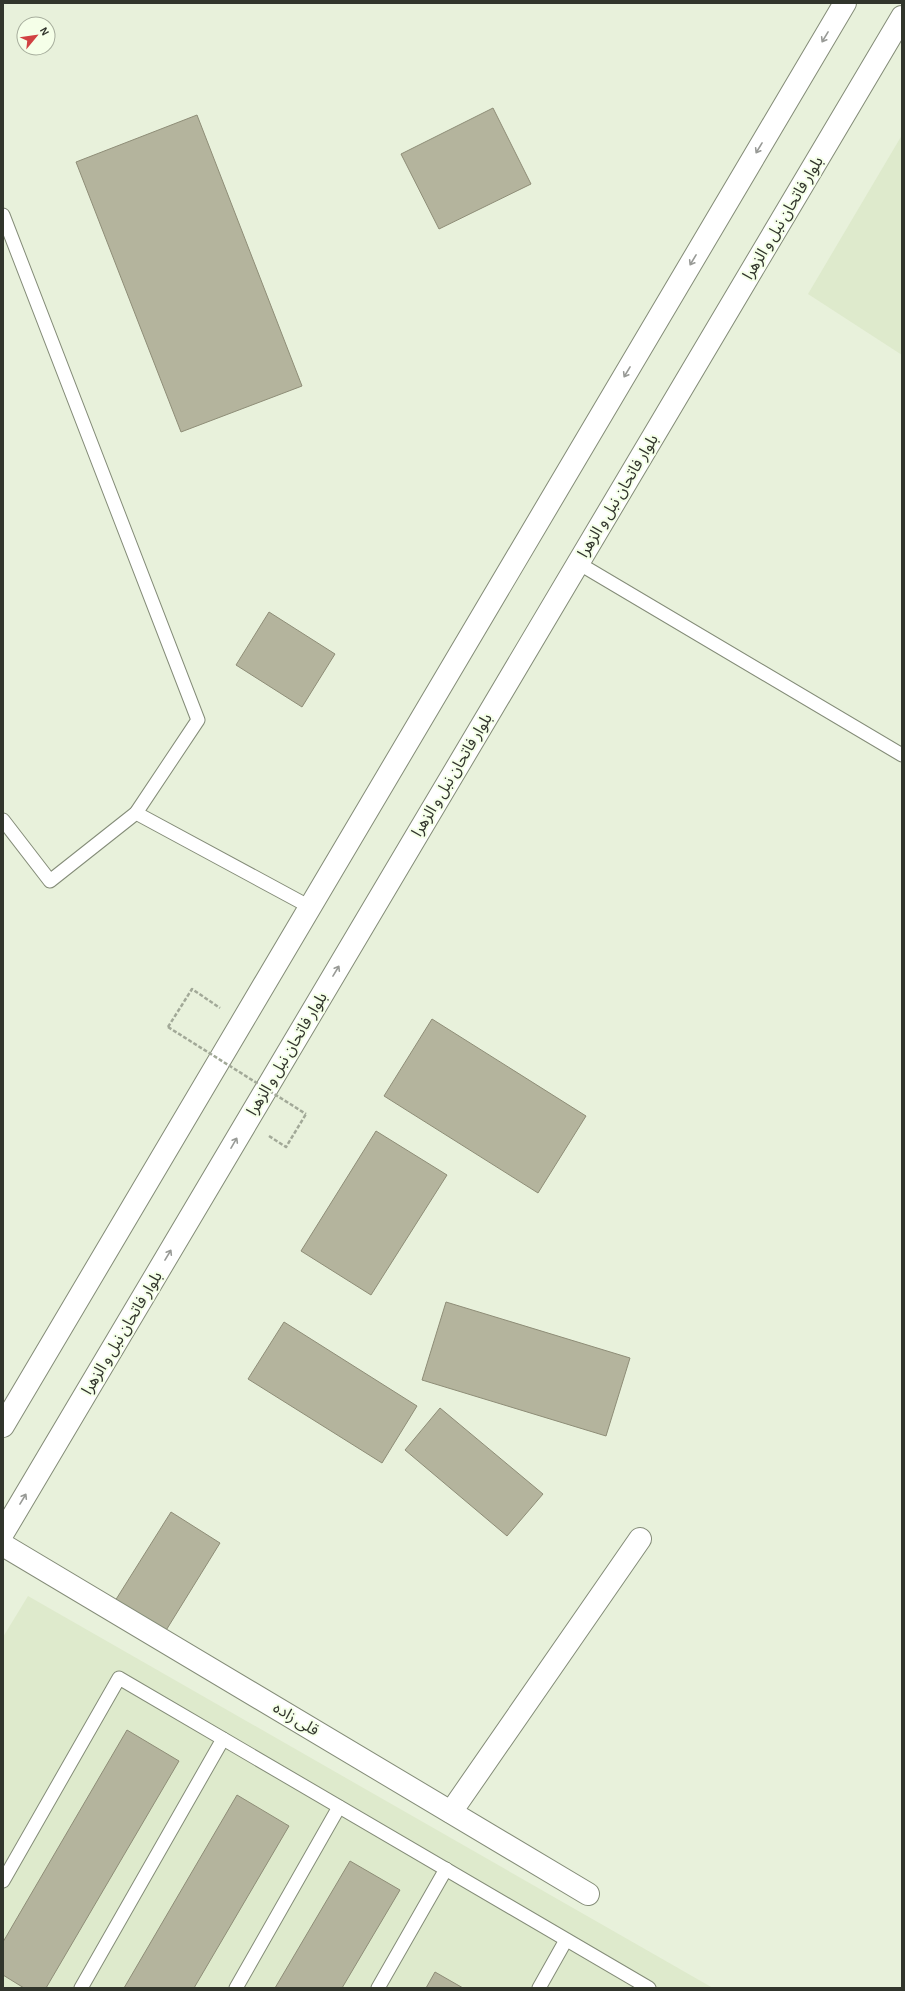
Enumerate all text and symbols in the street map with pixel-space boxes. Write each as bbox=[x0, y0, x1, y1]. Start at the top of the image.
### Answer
north arrow bbox=[16, 16, 56, 56]
text: N bbox=[38, 25, 51, 37]
one-way arrow bbox=[821, 31, 829, 43]
one-way arrow bbox=[755, 142, 763, 154]
street label: بلوار فاتحان نبل و الزهرا bbox=[740, 154, 827, 283]
one-way arrow bbox=[688, 254, 696, 266]
one-way arrow bbox=[622, 366, 630, 378]
street label: بلوار فاتحان نبل و الزهرا bbox=[575, 432, 662, 561]
street label: بلوار فاتحان نبل و الزهرا bbox=[409, 711, 496, 840]
one-way arrow bbox=[332, 966, 340, 977]
street label: بلوار فاتحان نبل و الزهرا bbox=[244, 990, 331, 1119]
one-way arrow bbox=[231, 1137, 239, 1149]
one-way arrow bbox=[164, 1249, 172, 1261]
street label: بلوار فاتحان نبل و الزهرا bbox=[79, 1269, 166, 1398]
one-way arrow bbox=[19, 1493, 27, 1505]
street label: قلی زاده bbox=[270, 1699, 321, 1740]

